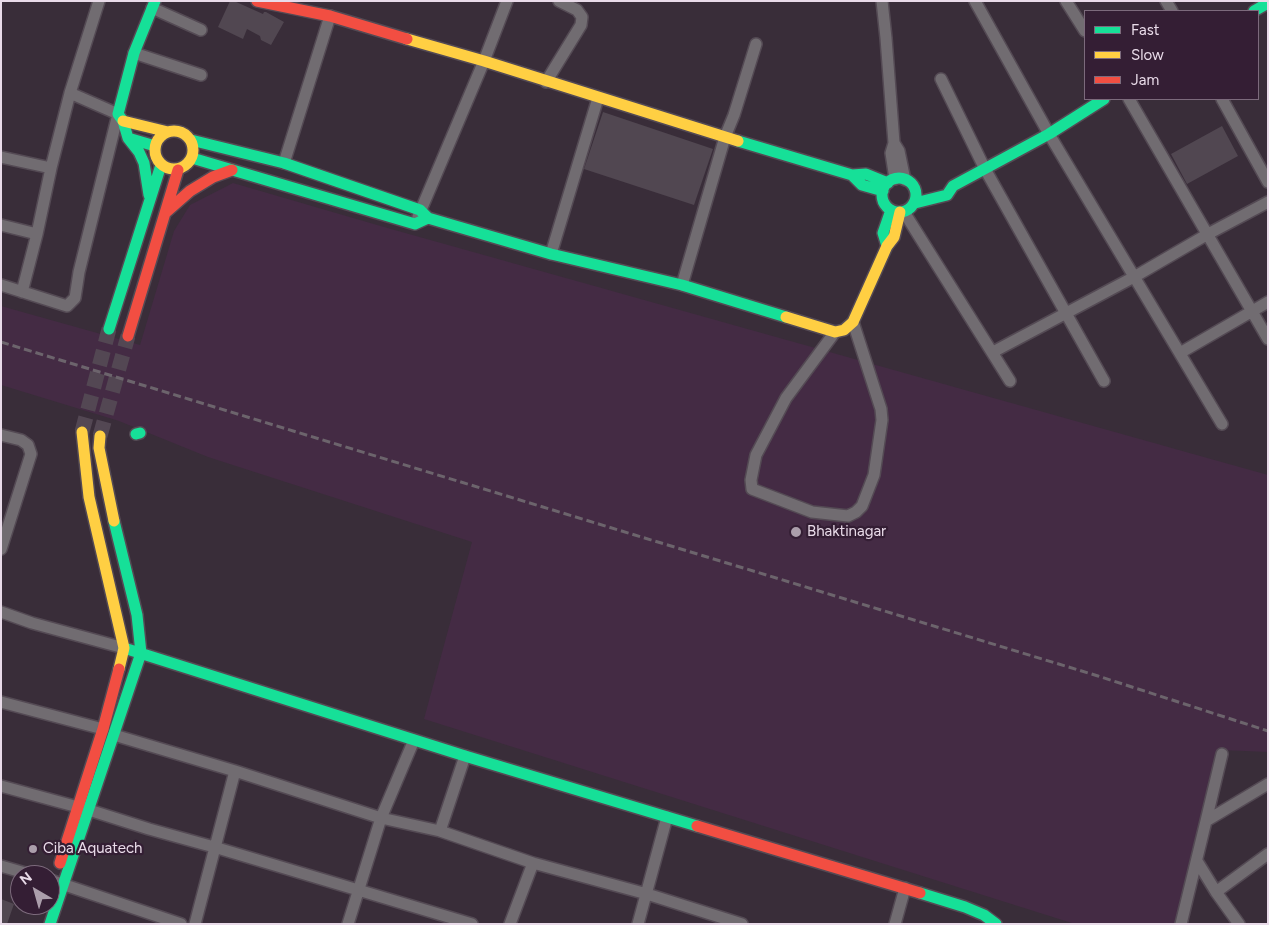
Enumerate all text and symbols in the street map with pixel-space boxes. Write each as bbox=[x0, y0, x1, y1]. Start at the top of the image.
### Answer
legend bbox=[1084, 10, 1259, 100]
text: Fast bbox=[1131, 21, 1159, 39]
text: Slow bbox=[1131, 46, 1164, 64]
text: Jam bbox=[1131, 71, 1159, 89]
place label: Bhaktinagar bbox=[807, 523, 886, 541]
marker: Bhaktinagar bbox=[789, 525, 803, 539]
place label: Ciba Aquatech bbox=[43, 840, 142, 858]
marker: Ciba Aquatech bbox=[27, 843, 39, 855]
north arrow bbox=[10, 865, 60, 915]
text: N bbox=[17, 869, 36, 889]

